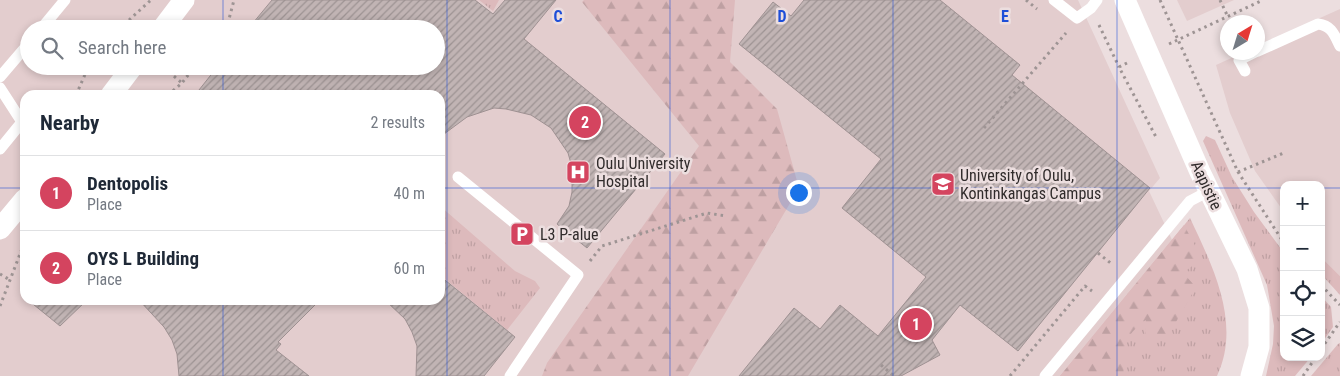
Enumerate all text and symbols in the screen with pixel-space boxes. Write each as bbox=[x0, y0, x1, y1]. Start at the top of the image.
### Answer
text: C bbox=[553, 7, 563, 26]
text: D bbox=[777, 7, 787, 26]
text: E bbox=[1001, 7, 1009, 26]
north arrow bbox=[1220, 15, 1265, 60]
search box bbox=[20, 20, 445, 75]
icon: search bbox=[38, 34, 66, 62]
text: Search here bbox=[78, 36, 166, 59]
pin: 2 bbox=[569, 103, 601, 141]
text: Nearby bbox=[40, 111, 99, 135]
text: 2 results bbox=[370, 113, 425, 132]
place label: Oulu University Hospital bbox=[596, 154, 691, 191]
street label: Aapistie bbox=[1187, 158, 1226, 213]
hospital icon: Oulu University Hospital bbox=[565, 159, 591, 185]
place label: University of Oulu, Kontinkangas Campus bbox=[960, 166, 1101, 203]
school or university icon: University of Oulu, Kontinkangas Campus bbox=[930, 171, 956, 197]
text: Dentopolis bbox=[87, 172, 168, 195]
your location bbox=[786, 180, 812, 206]
map controls bbox=[1280, 181, 1325, 361]
button: + bbox=[1280, 181, 1325, 226]
text: 1 bbox=[52, 184, 60, 203]
text: 40 m bbox=[393, 184, 425, 203]
text: Place bbox=[87, 195, 122, 214]
parking icon: L3 P-alue bbox=[509, 221, 535, 247]
place label: L3 P-alue bbox=[540, 225, 599, 244]
button: − bbox=[1280, 226, 1325, 271]
text: OYS L Building bbox=[87, 247, 199, 270]
text: 2 bbox=[52, 259, 60, 278]
text: 60 m bbox=[393, 259, 425, 278]
text: Place bbox=[87, 270, 122, 289]
button: locate bbox=[1280, 271, 1325, 316]
pin: 1 bbox=[900, 305, 932, 343]
button: layers bbox=[1280, 316, 1325, 361]

